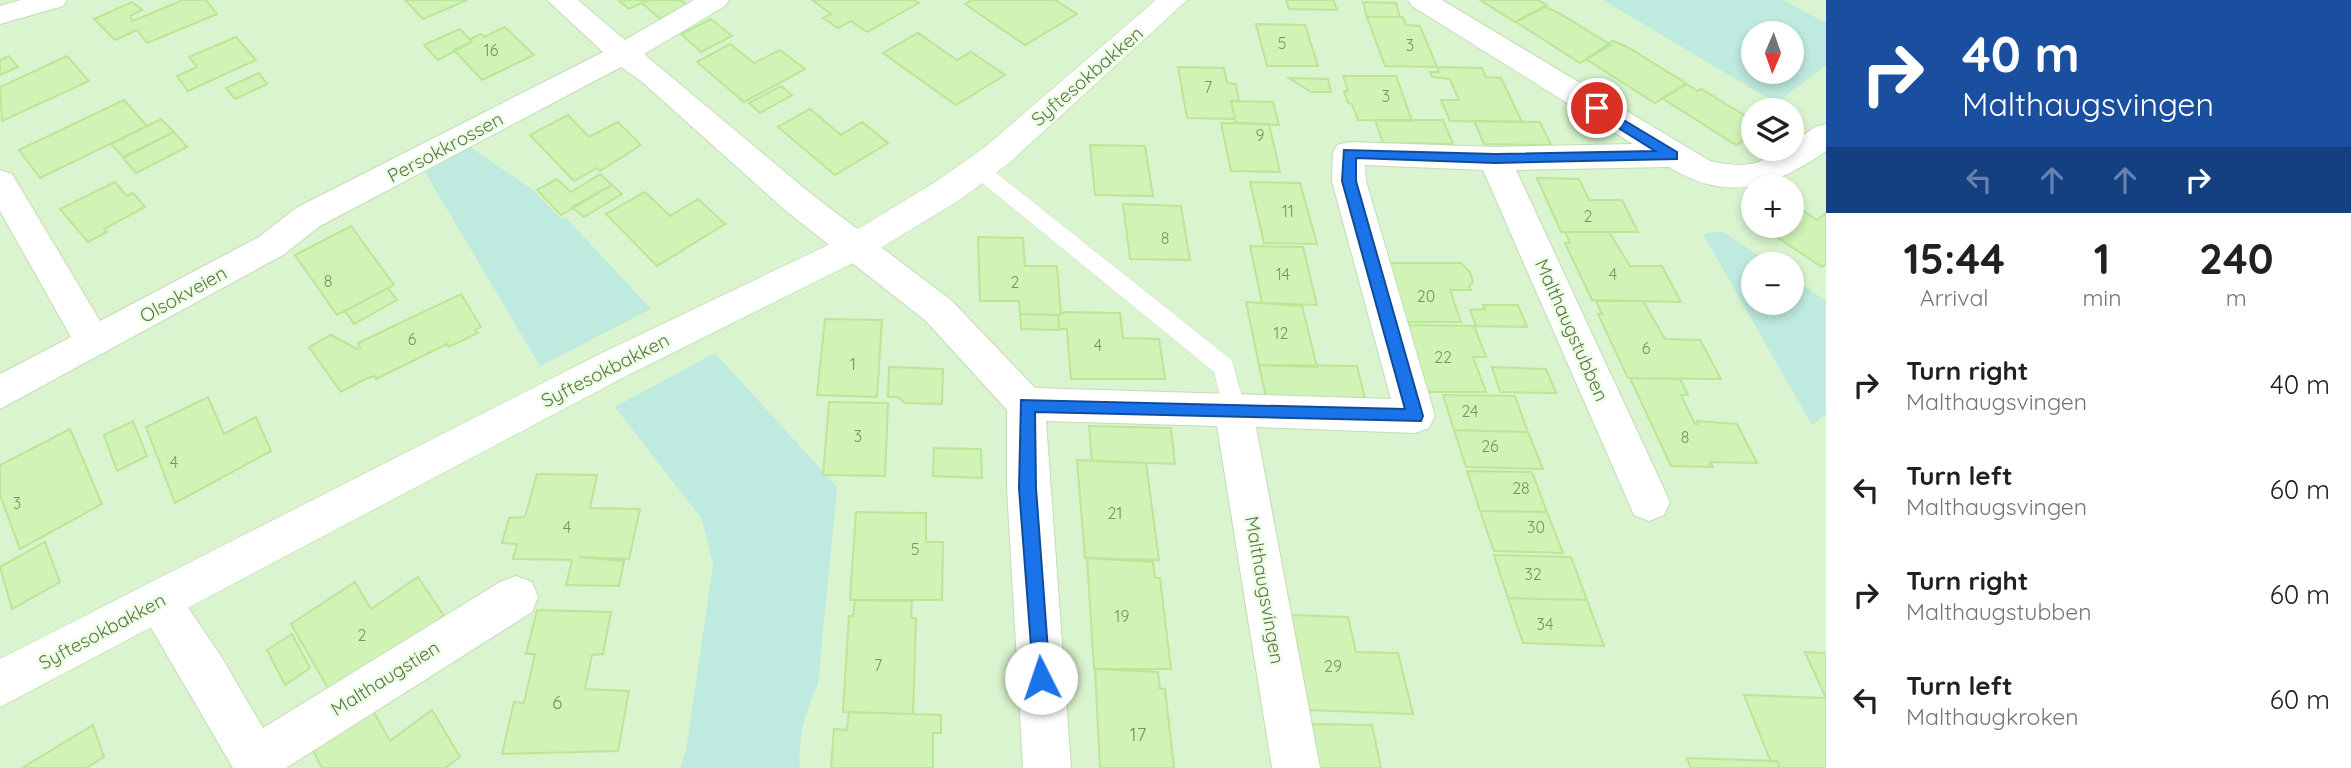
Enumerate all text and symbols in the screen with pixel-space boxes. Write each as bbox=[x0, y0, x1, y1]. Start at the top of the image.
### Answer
street label: Syftesokbakken bbox=[1026, 21, 1148, 131]
north arrow bbox=[1741, 21, 1804, 84]
map controls bbox=[1741, 21, 1804, 315]
text: 40 m bbox=[1962, 23, 2080, 84]
icon: right bbox=[1847, 28, 1938, 119]
house number: 5 bbox=[1278, 33, 1286, 53]
house number: 3 bbox=[1406, 35, 1414, 55]
house number: 16 bbox=[484, 40, 499, 60]
house number: 7 bbox=[1204, 77, 1212, 97]
pin bbox=[1567, 78, 1627, 138]
text: Malthaugsvingen bbox=[1962, 84, 2214, 124]
house number: 3 bbox=[1382, 86, 1390, 106]
icon: arrive bbox=[1578, 89, 1616, 127]
button: layers bbox=[1741, 98, 1804, 161]
street label: Persokkrossen bbox=[383, 106, 507, 188]
house number: 9 bbox=[1256, 125, 1265, 145]
icon: left bbox=[1960, 161, 1998, 199]
icon: ahead bbox=[2033, 161, 2071, 199]
icon: ahead bbox=[2106, 161, 2144, 199]
icon: right bbox=[2179, 161, 2217, 199]
button: + bbox=[1741, 175, 1804, 238]
house number: 11 bbox=[1282, 201, 1294, 221]
house number: 2 bbox=[1584, 206, 1593, 226]
house number: 8 bbox=[1161, 228, 1169, 248]
text: 15:44 bbox=[1904, 232, 2005, 285]
text: 1 bbox=[2094, 232, 2110, 285]
text: 240 bbox=[2199, 232, 2273, 285]
button: − bbox=[1741, 252, 1804, 315]
street label: Malthaugstubben bbox=[1530, 255, 1614, 405]
street label: Olsokveien bbox=[135, 260, 231, 328]
house number: 14 bbox=[1276, 264, 1290, 284]
house number: 4 bbox=[1609, 264, 1617, 284]
house number: 8 bbox=[324, 271, 332, 291]
house number: 2 bbox=[1011, 272, 1020, 292]
text: Arrival bbox=[1920, 283, 1989, 312]
text: min bbox=[2082, 283, 2122, 312]
text: m bbox=[2226, 283, 2247, 312]
house number: 20 bbox=[1417, 286, 1435, 306]
house number: 12 bbox=[1274, 323, 1289, 343]
street label: Syftesokbakken bbox=[537, 327, 673, 413]
house number: 6 bbox=[408, 329, 417, 349]
house number: 4 bbox=[1094, 335, 1102, 355]
house number: 6 bbox=[1642, 338, 1651, 358]
house number: 22 bbox=[1434, 347, 1452, 367]
house number: 1 bbox=[850, 354, 856, 374]
text: Turn right bbox=[1906, 354, 2028, 387]
icon: right bbox=[1847, 366, 1885, 404]
text: 40 m bbox=[2270, 368, 2330, 401]
text: Malthaugsvingen bbox=[1906, 387, 2087, 416]
house number: 24 bbox=[1461, 401, 1479, 421]
house number: 3 bbox=[854, 426, 862, 446]
house number: 8 bbox=[1681, 427, 1689, 447]
house number: 26 bbox=[1481, 436, 1499, 456]
house number: 4 bbox=[170, 452, 178, 472]
text: Turn left bbox=[1906, 459, 2013, 492]
icon: left bbox=[1847, 471, 1885, 509]
text: 60 m bbox=[2270, 473, 2330, 506]
house number: 28 bbox=[1512, 478, 1530, 498]
text: Malthaugsvingen bbox=[1906, 492, 2087, 521]
house number: 3 bbox=[13, 493, 21, 513]
house number: 21 bbox=[1108, 503, 1122, 523]
street label: Malthaugsvingen bbox=[1240, 514, 1290, 666]
house number: 4 bbox=[563, 517, 571, 537]
house number: 30 bbox=[1527, 517, 1545, 537]
house number: 5 bbox=[911, 539, 919, 559]
house number: 32 bbox=[1524, 564, 1542, 584]
text: Turn right bbox=[1906, 564, 2028, 597]
icon: right bbox=[1847, 576, 1885, 614]
text: 60 m bbox=[2270, 578, 2330, 611]
street label: Syftesokbakken bbox=[34, 587, 170, 675]
text: Malthaugstubben bbox=[1906, 597, 2092, 626]
house number: 19 bbox=[1115, 606, 1129, 626]
house number: 34 bbox=[1537, 614, 1553, 634]
house number: 2 bbox=[358, 625, 367, 645]
street label: Malthaugstien bbox=[326, 635, 444, 721]
position arrow bbox=[1004, 641, 1078, 715]
house number: 7 bbox=[874, 655, 882, 675]
house number: 29 bbox=[1324, 656, 1342, 676]
text: Turn left bbox=[1906, 669, 2013, 702]
icon: left bbox=[1847, 681, 1885, 719]
text: 60 m bbox=[2270, 683, 2330, 716]
house number: 6 bbox=[552, 690, 562, 714]
text: Malthaugkroken bbox=[1906, 702, 2079, 731]
house number: 17 bbox=[1130, 722, 1147, 746]

